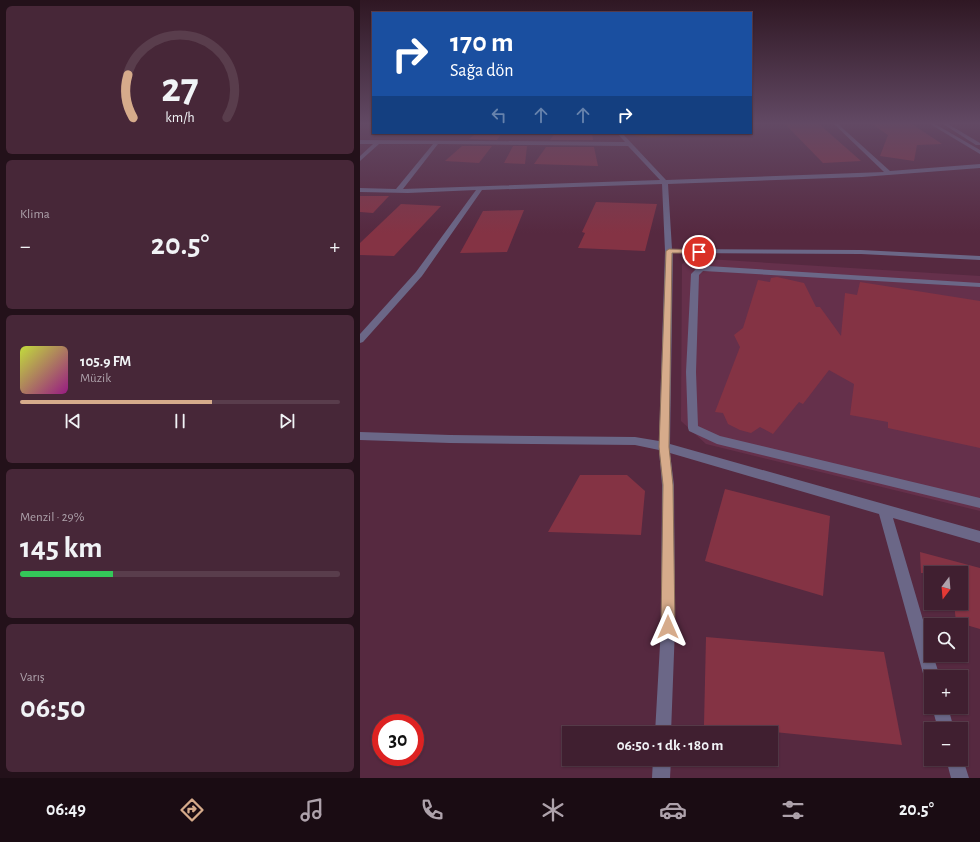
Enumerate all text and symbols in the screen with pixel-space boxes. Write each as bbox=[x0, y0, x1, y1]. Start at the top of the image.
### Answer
icon: right bbox=[384, 28, 436, 80]
text: 170 m bbox=[450, 29, 514, 57]
text: Sağa dön bbox=[450, 62, 514, 80]
text: 27 bbox=[161, 68, 199, 109]
icon: left bbox=[488, 104, 510, 126]
icon: ahead bbox=[530, 104, 552, 126]
icon: ahead bbox=[572, 104, 594, 126]
icon: right bbox=[614, 104, 636, 126]
text: km/h bbox=[165, 111, 195, 125]
text: Klima bbox=[20, 208, 50, 221]
text: 20.5° bbox=[151, 230, 209, 260]
text: − bbox=[20, 235, 31, 257]
text: + bbox=[329, 235, 340, 257]
pin bbox=[682, 235, 716, 269]
icon: arrive bbox=[688, 241, 710, 263]
text: 105.9 FM bbox=[80, 354, 131, 369]
text: Müzik bbox=[80, 372, 111, 385]
icon: previous bbox=[62, 410, 84, 432]
icon: pause bbox=[169, 410, 191, 432]
icon: next bbox=[276, 410, 298, 432]
text: Menzil · 29% bbox=[20, 511, 84, 524]
text: 145 km bbox=[20, 533, 102, 563]
north arrow bbox=[924, 566, 968, 610]
map controls bbox=[924, 566, 968, 766]
position arrow bbox=[647, 606, 689, 648]
button: search bbox=[924, 618, 968, 662]
button: + bbox=[924, 670, 968, 714]
text: Varış bbox=[20, 671, 45, 684]
text: 06:50 bbox=[20, 693, 86, 723]
speed limit sign: 30 bbox=[372, 714, 424, 766]
button: − bbox=[924, 722, 968, 766]
text: 06:50 · 1 dk · 180 m bbox=[617, 738, 723, 753]
icon: directions bbox=[178, 796, 206, 824]
icon: music bbox=[298, 796, 326, 824]
icon: phone bbox=[418, 796, 446, 824]
icon: climate bbox=[539, 796, 567, 824]
icon: car bbox=[659, 796, 687, 824]
icon: filters bbox=[779, 796, 807, 824]
text: 06:49 bbox=[46, 801, 86, 819]
text: 20.5° bbox=[899, 801, 934, 819]

